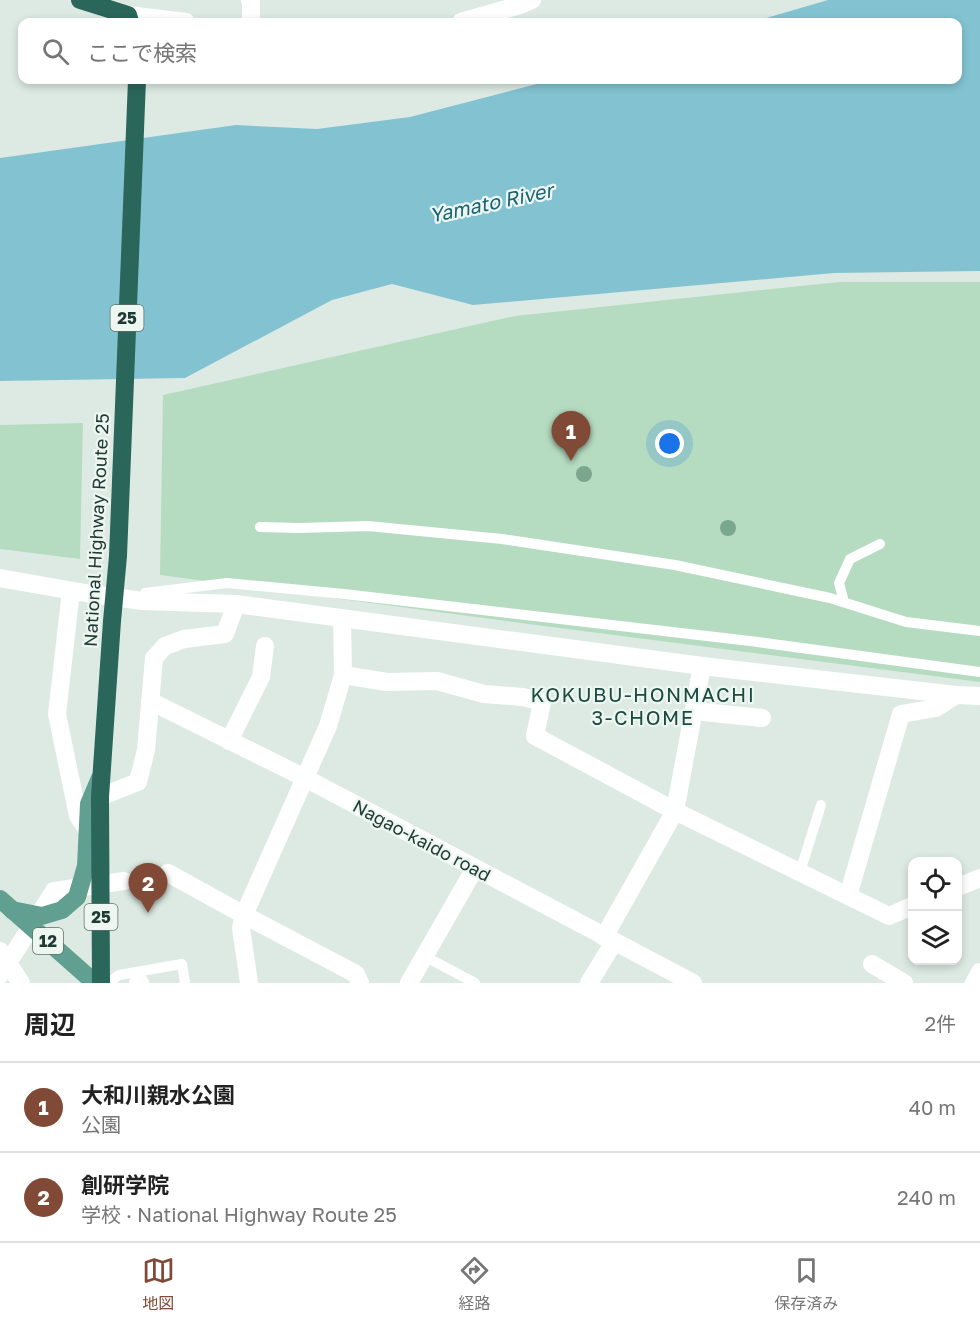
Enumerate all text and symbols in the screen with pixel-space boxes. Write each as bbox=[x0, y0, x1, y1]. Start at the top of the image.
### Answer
search box bbox=[18, 18, 962, 84]
icon: search bbox=[39, 35, 72, 68]
text: ここで検索 bbox=[87, 39, 197, 66]
water label: Yamato River bbox=[427, 177, 558, 227]
road number: 25 bbox=[110, 305, 144, 331]
pin: 1 bbox=[552, 412, 590, 461]
street label: National Highway Route 25 bbox=[79, 413, 113, 647]
your location bbox=[655, 429, 684, 458]
district label: KOKUBU-HONMACHI 3-CHOME bbox=[530, 682, 756, 729]
street label: Nagao-kaido road bbox=[349, 794, 495, 886]
map controls bbox=[908, 857, 962, 965]
button: locate bbox=[908, 857, 962, 911]
pin: 2 bbox=[128, 864, 168, 913]
road number: 25 bbox=[84, 904, 118, 930]
button: layers bbox=[908, 911, 962, 965]
road number: 12 bbox=[33, 928, 63, 954]
text: 周辺 bbox=[24, 1009, 76, 1040]
text: 2件 bbox=[924, 1011, 956, 1035]
text: 大和川親水公園 bbox=[81, 1081, 235, 1108]
text: 1 bbox=[38, 1095, 49, 1119]
text: 40 m bbox=[909, 1095, 956, 1119]
text: 公園 bbox=[81, 1112, 121, 1136]
text: 創研学院 bbox=[81, 1171, 169, 1198]
text: 2 bbox=[37, 1185, 50, 1209]
text: 240 m bbox=[897, 1185, 956, 1209]
text: 学校 · National Highway Route 25 bbox=[81, 1202, 397, 1226]
tab: 地図 bbox=[142, 1254, 175, 1314]
tab: 経路 bbox=[458, 1254, 491, 1314]
tab: 保存済み bbox=[774, 1254, 838, 1314]

